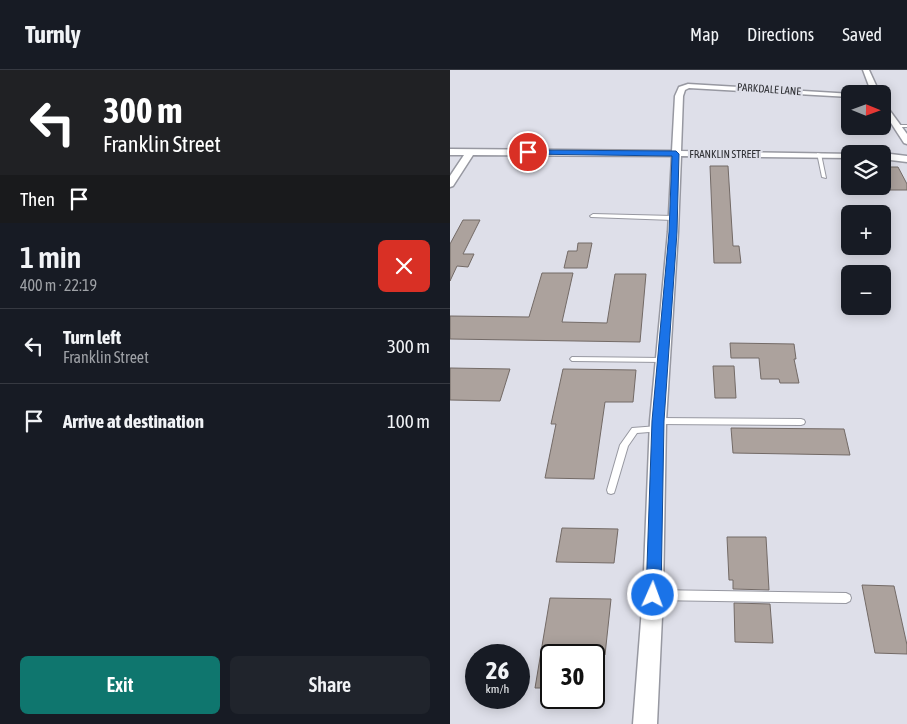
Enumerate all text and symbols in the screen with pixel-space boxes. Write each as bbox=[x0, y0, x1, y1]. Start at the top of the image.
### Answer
text: Turnly bbox=[25, 21, 81, 48]
text: Map bbox=[690, 24, 719, 45]
text: Directions bbox=[747, 24, 814, 45]
text: Saved bbox=[842, 24, 882, 45]
street label: PARKDALE LANE bbox=[737, 81, 802, 97]
north arrow bbox=[841, 85, 891, 135]
map controls bbox=[841, 85, 891, 315]
icon: left bbox=[20, 90, 85, 155]
text: 300 m bbox=[103, 90, 182, 130]
text: Franklin Street bbox=[103, 131, 221, 157]
pin bbox=[507, 131, 549, 173]
icon: arrive bbox=[514, 138, 542, 166]
button: layers bbox=[841, 145, 891, 195]
street label: FRANKLIN STREET bbox=[689, 148, 761, 160]
icon: arrive bbox=[65, 185, 93, 213]
text: Then bbox=[20, 188, 55, 210]
button: + bbox=[841, 205, 891, 255]
text: 1 min bbox=[20, 240, 81, 274]
button: close bbox=[378, 240, 430, 292]
button: − bbox=[841, 265, 891, 315]
text: 400 m · 22:19 bbox=[20, 276, 97, 294]
text: Turn left bbox=[63, 326, 121, 348]
icon: left bbox=[20, 332, 48, 360]
text: 300 m bbox=[387, 335, 430, 357]
text: Franklin Street bbox=[63, 348, 149, 366]
icon: arrive bbox=[20, 407, 48, 435]
text: Arrive at destination bbox=[63, 410, 204, 432]
text: 100 m bbox=[387, 410, 430, 432]
position arrow bbox=[626, 568, 678, 620]
speed limit sign: 30 bbox=[540, 644, 605, 709]
button: Exit bbox=[20, 656, 220, 714]
button: Share bbox=[230, 656, 430, 714]
text: 26 bbox=[486, 656, 509, 684]
text: km/h bbox=[486, 682, 509, 696]

